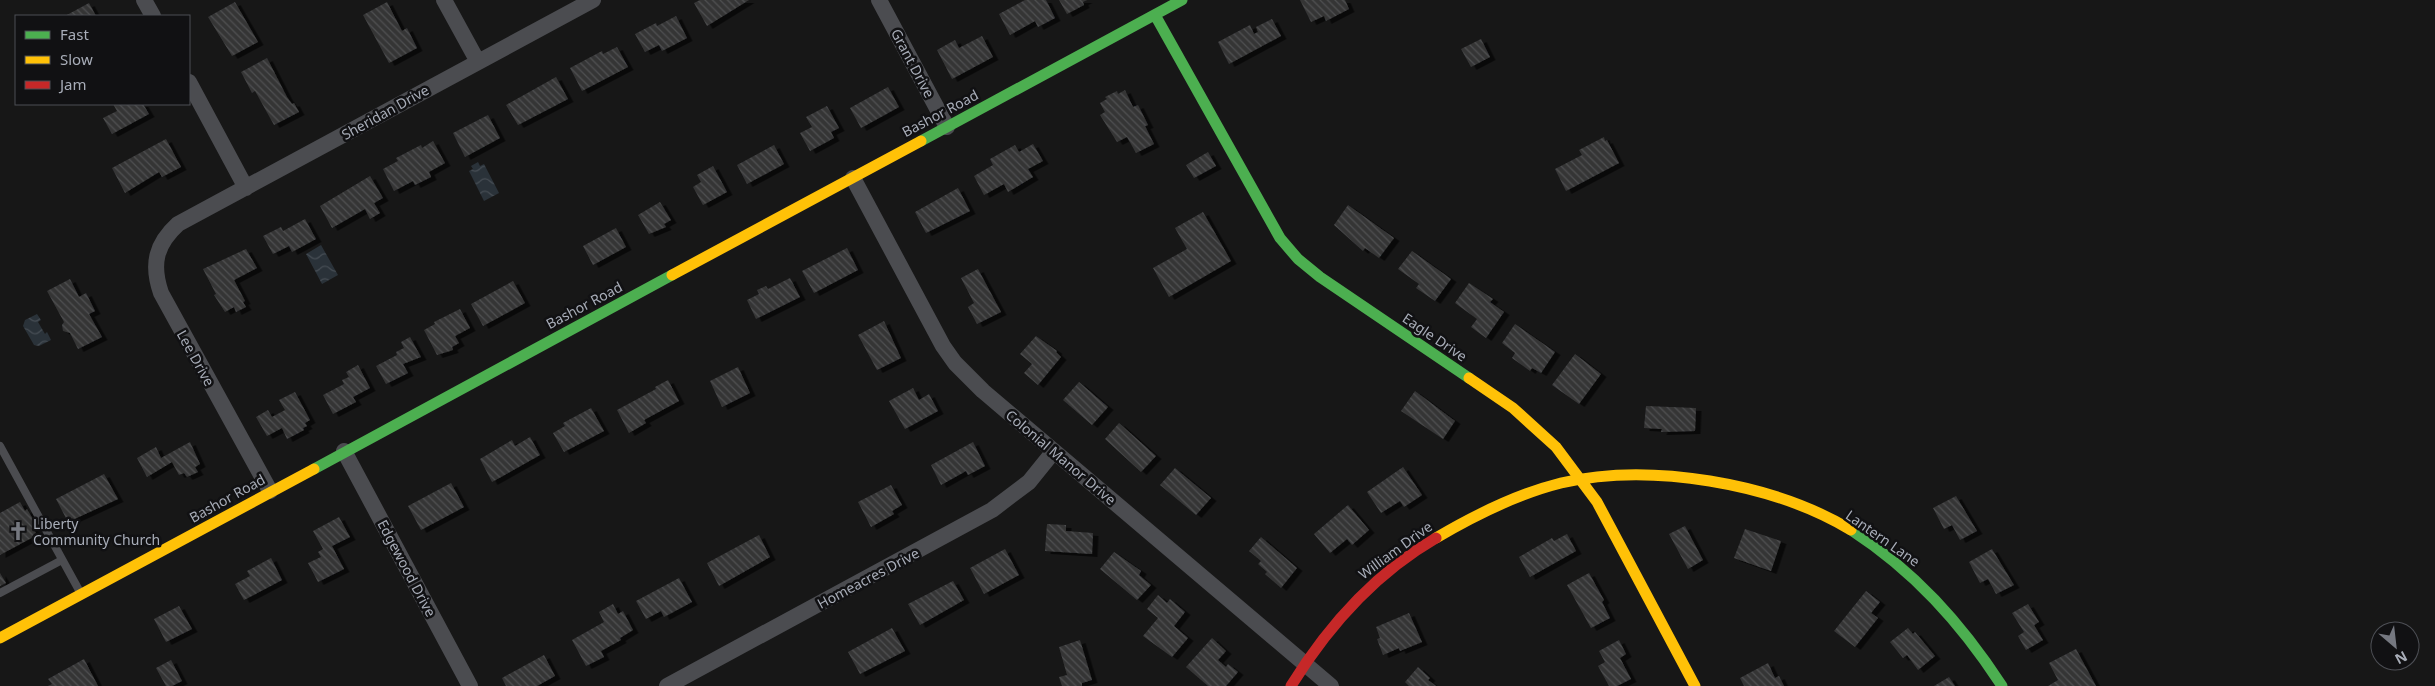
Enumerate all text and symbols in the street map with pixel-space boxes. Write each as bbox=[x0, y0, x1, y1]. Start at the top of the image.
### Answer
legend bbox=[15, 15, 190, 105]
text: Fast bbox=[60, 24, 89, 44]
street label: Grant Drive bbox=[887, 25, 939, 101]
text: Slow bbox=[60, 49, 93, 69]
text: Jam bbox=[58, 74, 87, 94]
street label: Sheridan Drive bbox=[338, 80, 432, 144]
street label: Bashor Road bbox=[899, 85, 981, 141]
street label: Bashor Road bbox=[543, 277, 625, 333]
street label: Eagle Drive bbox=[1399, 308, 1471, 366]
street label: Lee Drive bbox=[173, 327, 219, 390]
street label: Colonial Manor Drive bbox=[1002, 405, 1120, 509]
street label: Bashor Road bbox=[186, 469, 268, 527]
street label: Lantern Lane bbox=[1842, 505, 1924, 571]
place label: Liberty Community Church bbox=[33, 514, 160, 549]
street label: Edgewood Drive bbox=[373, 516, 441, 620]
street label: William Drive bbox=[1354, 517, 1436, 583]
church icon: Liberty Community Church bbox=[7, 520, 29, 542]
street label: Homeacres Drive bbox=[814, 543, 922, 613]
north arrow bbox=[2370, 621, 2420, 671]
text: N bbox=[2392, 647, 2411, 669]

